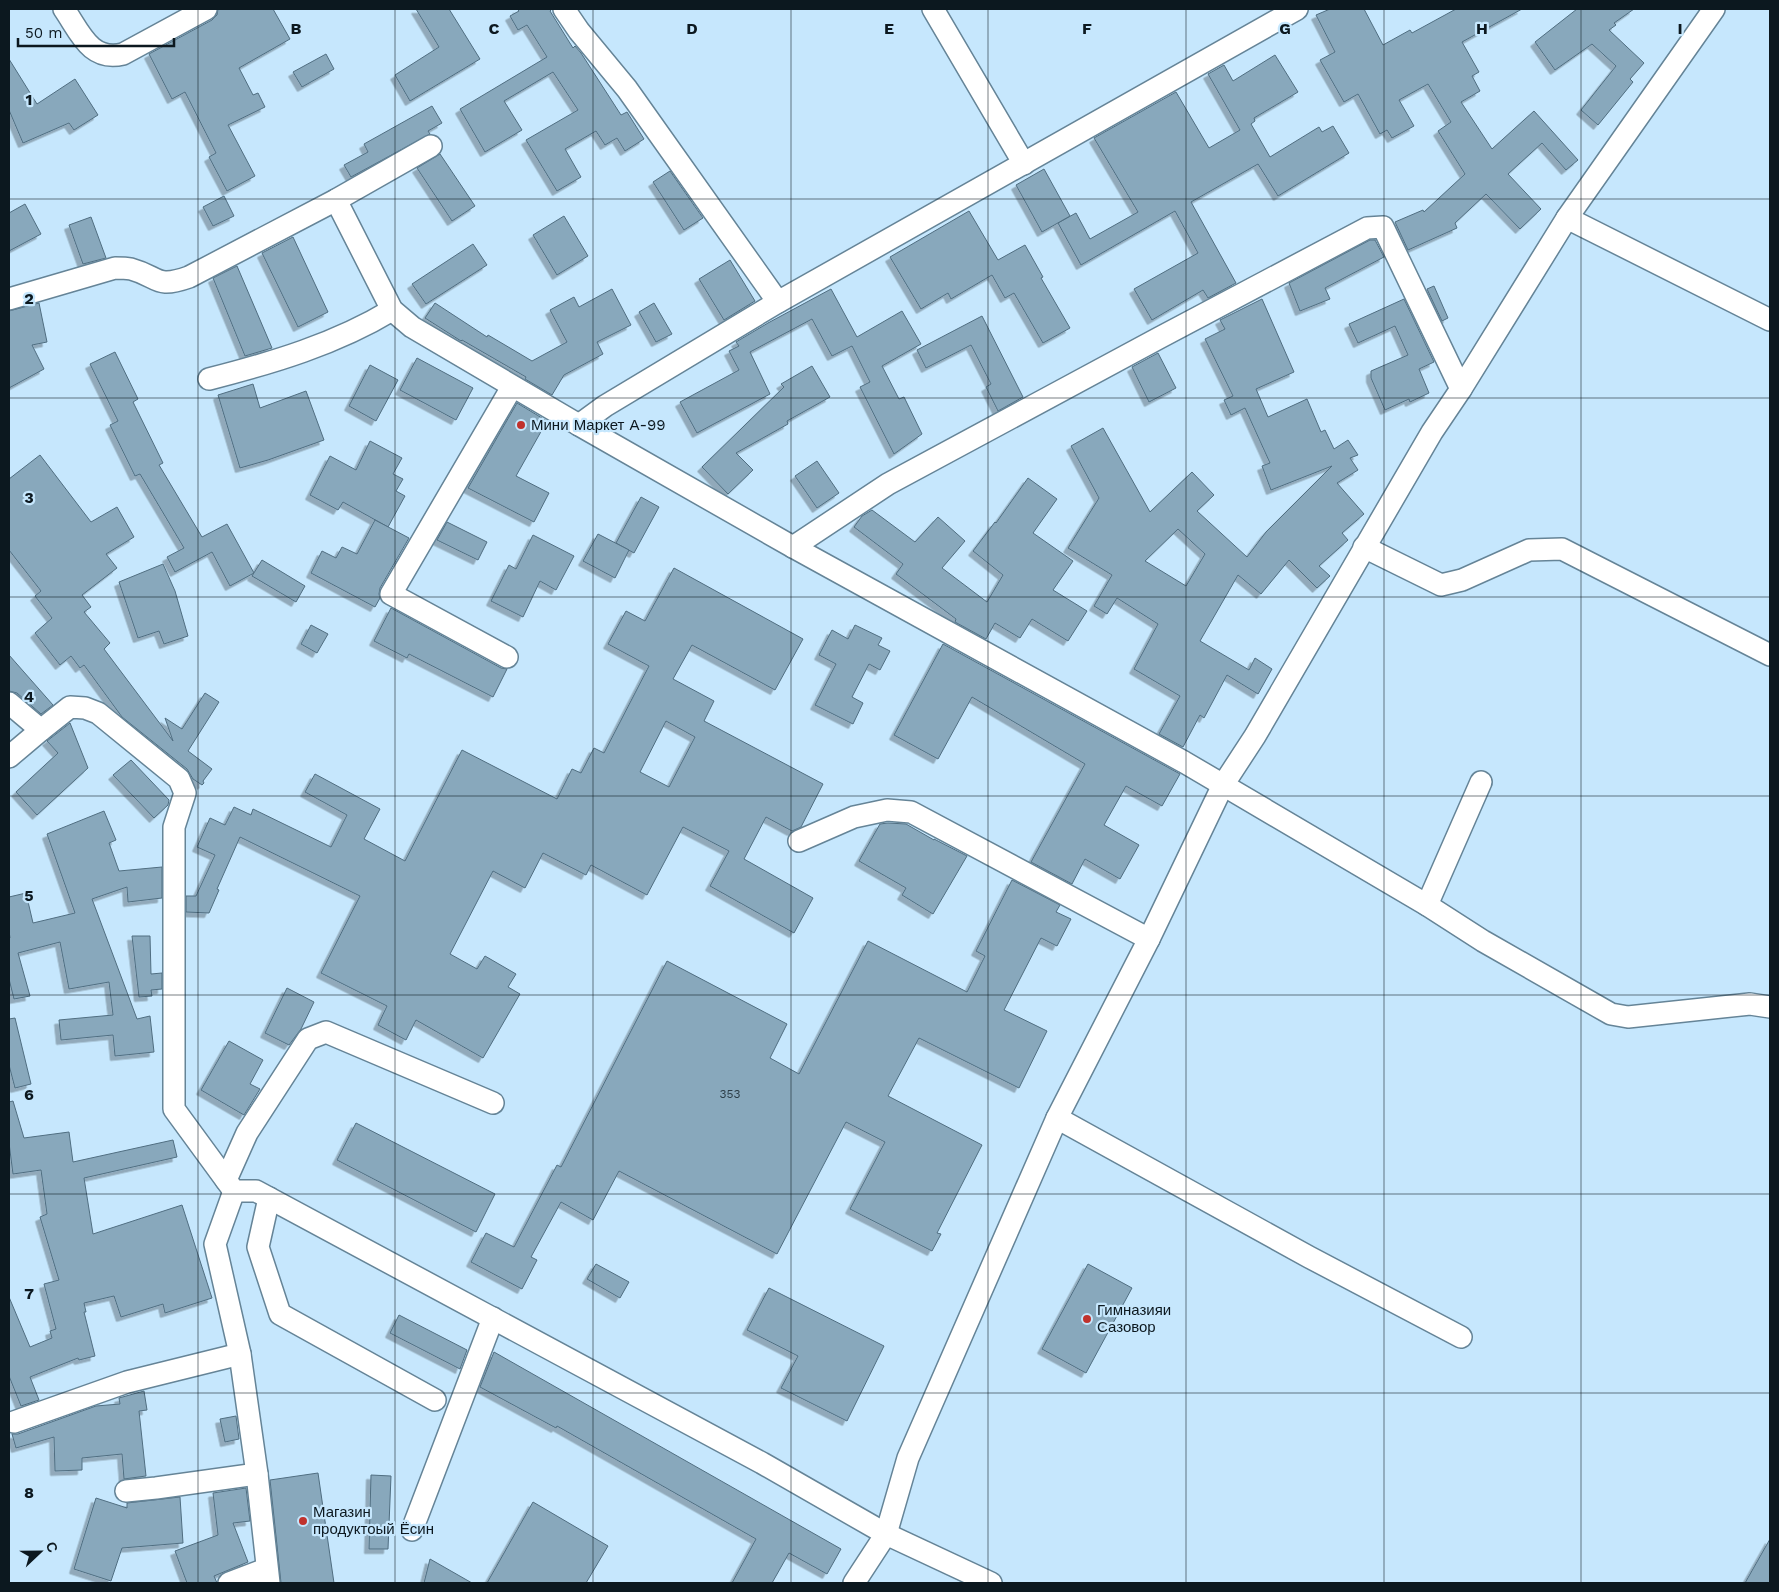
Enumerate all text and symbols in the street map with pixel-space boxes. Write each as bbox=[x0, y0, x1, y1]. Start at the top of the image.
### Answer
scale bar bbox=[18, 15, 174, 47]
text: B bbox=[291, 19, 302, 38]
text: C bbox=[489, 19, 500, 38]
text: D bbox=[686, 19, 698, 38]
text: E bbox=[884, 19, 894, 38]
text: F bbox=[1082, 19, 1092, 38]
text: G bbox=[1279, 19, 1291, 38]
text: H bbox=[1476, 19, 1488, 38]
text: I bbox=[1677, 19, 1683, 38]
text: 50 m bbox=[25, 24, 62, 42]
text: 1 bbox=[26, 90, 32, 109]
text: 2 bbox=[24, 289, 34, 308]
place label: Мини Маркет А-99 bbox=[531, 416, 666, 434]
marker: Мини Маркет А-99 bbox=[515, 419, 527, 431]
text: 3 bbox=[24, 488, 34, 507]
text: 4 bbox=[24, 687, 34, 706]
text: 5 bbox=[24, 886, 34, 905]
text: 6 bbox=[24, 1085, 34, 1104]
house number: 353 bbox=[720, 1087, 740, 1101]
text: 7 bbox=[24, 1284, 34, 1303]
place label: Гимназияи Сазовор bbox=[1097, 1301, 1171, 1336]
marker: Гимназияи Сазовор bbox=[1081, 1313, 1093, 1325]
text: 8 bbox=[24, 1483, 34, 1502]
place label: Магазин продуктоый Ёсин bbox=[313, 1503, 434, 1538]
marker: Магазин продуктоый Ёсин bbox=[297, 1515, 309, 1527]
north arrow bbox=[15, 1527, 65, 1577]
text: С bbox=[43, 1539, 61, 1555]

